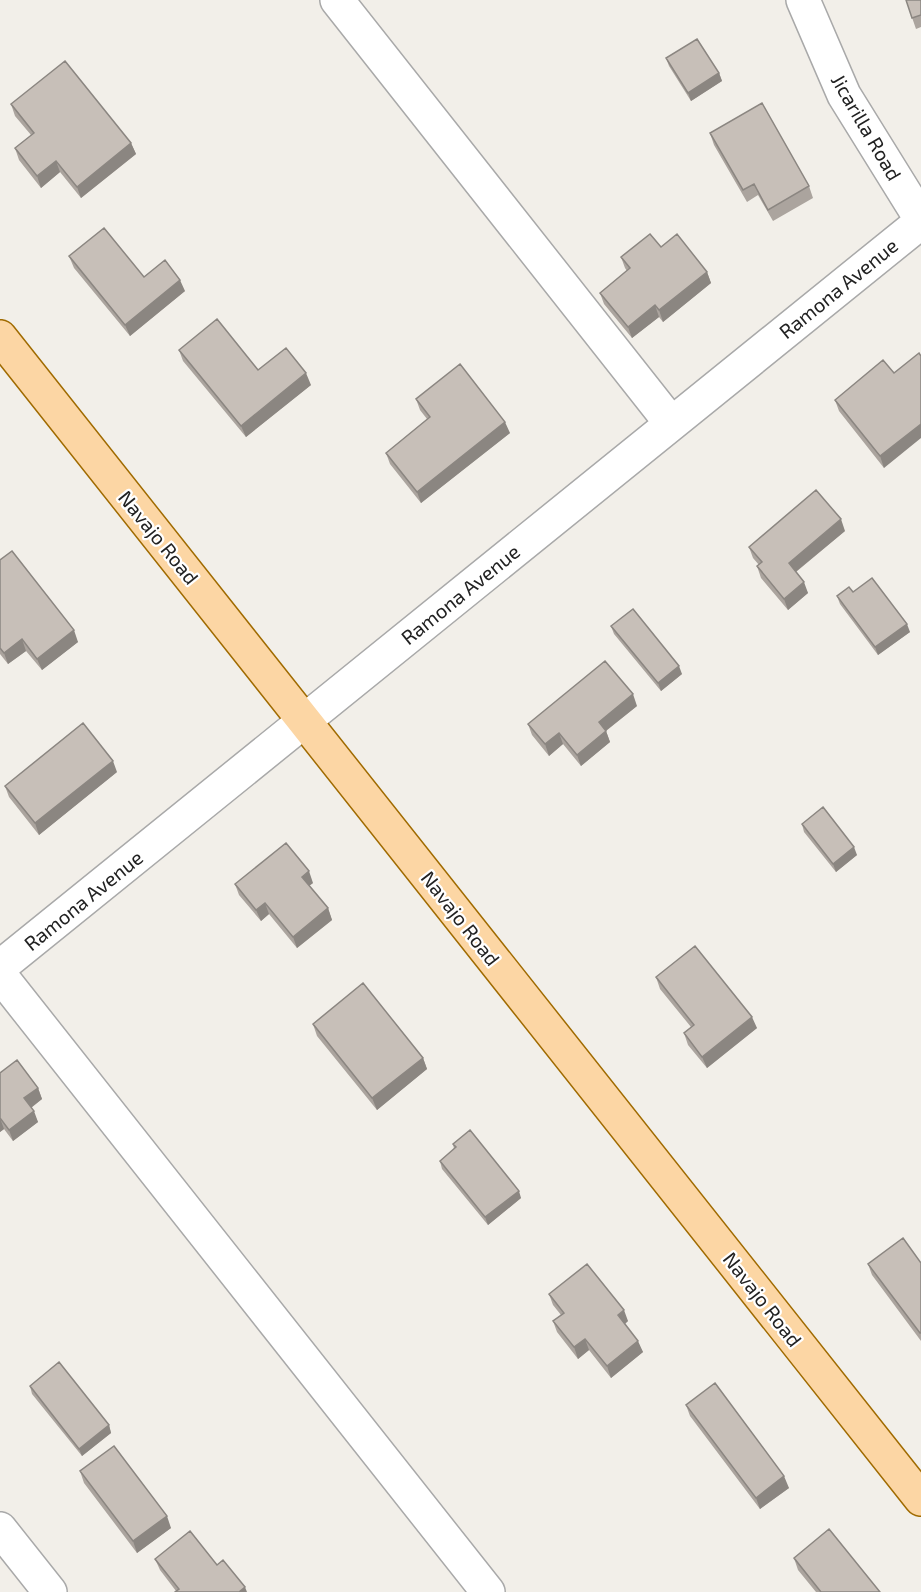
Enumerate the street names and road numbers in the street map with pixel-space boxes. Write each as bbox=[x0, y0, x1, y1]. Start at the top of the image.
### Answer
street label: Jicarilla Road bbox=[827, 70, 907, 184]
street label: Ramona Avenue bbox=[774, 233, 902, 343]
street label: Navajo Road bbox=[114, 485, 204, 589]
street label: Ramona Avenue bbox=[396, 539, 524, 649]
street label: Ramona Avenue bbox=[19, 845, 147, 955]
street label: Navajo Road bbox=[417, 866, 505, 970]
street label: Navajo Road bbox=[719, 1247, 807, 1351]

